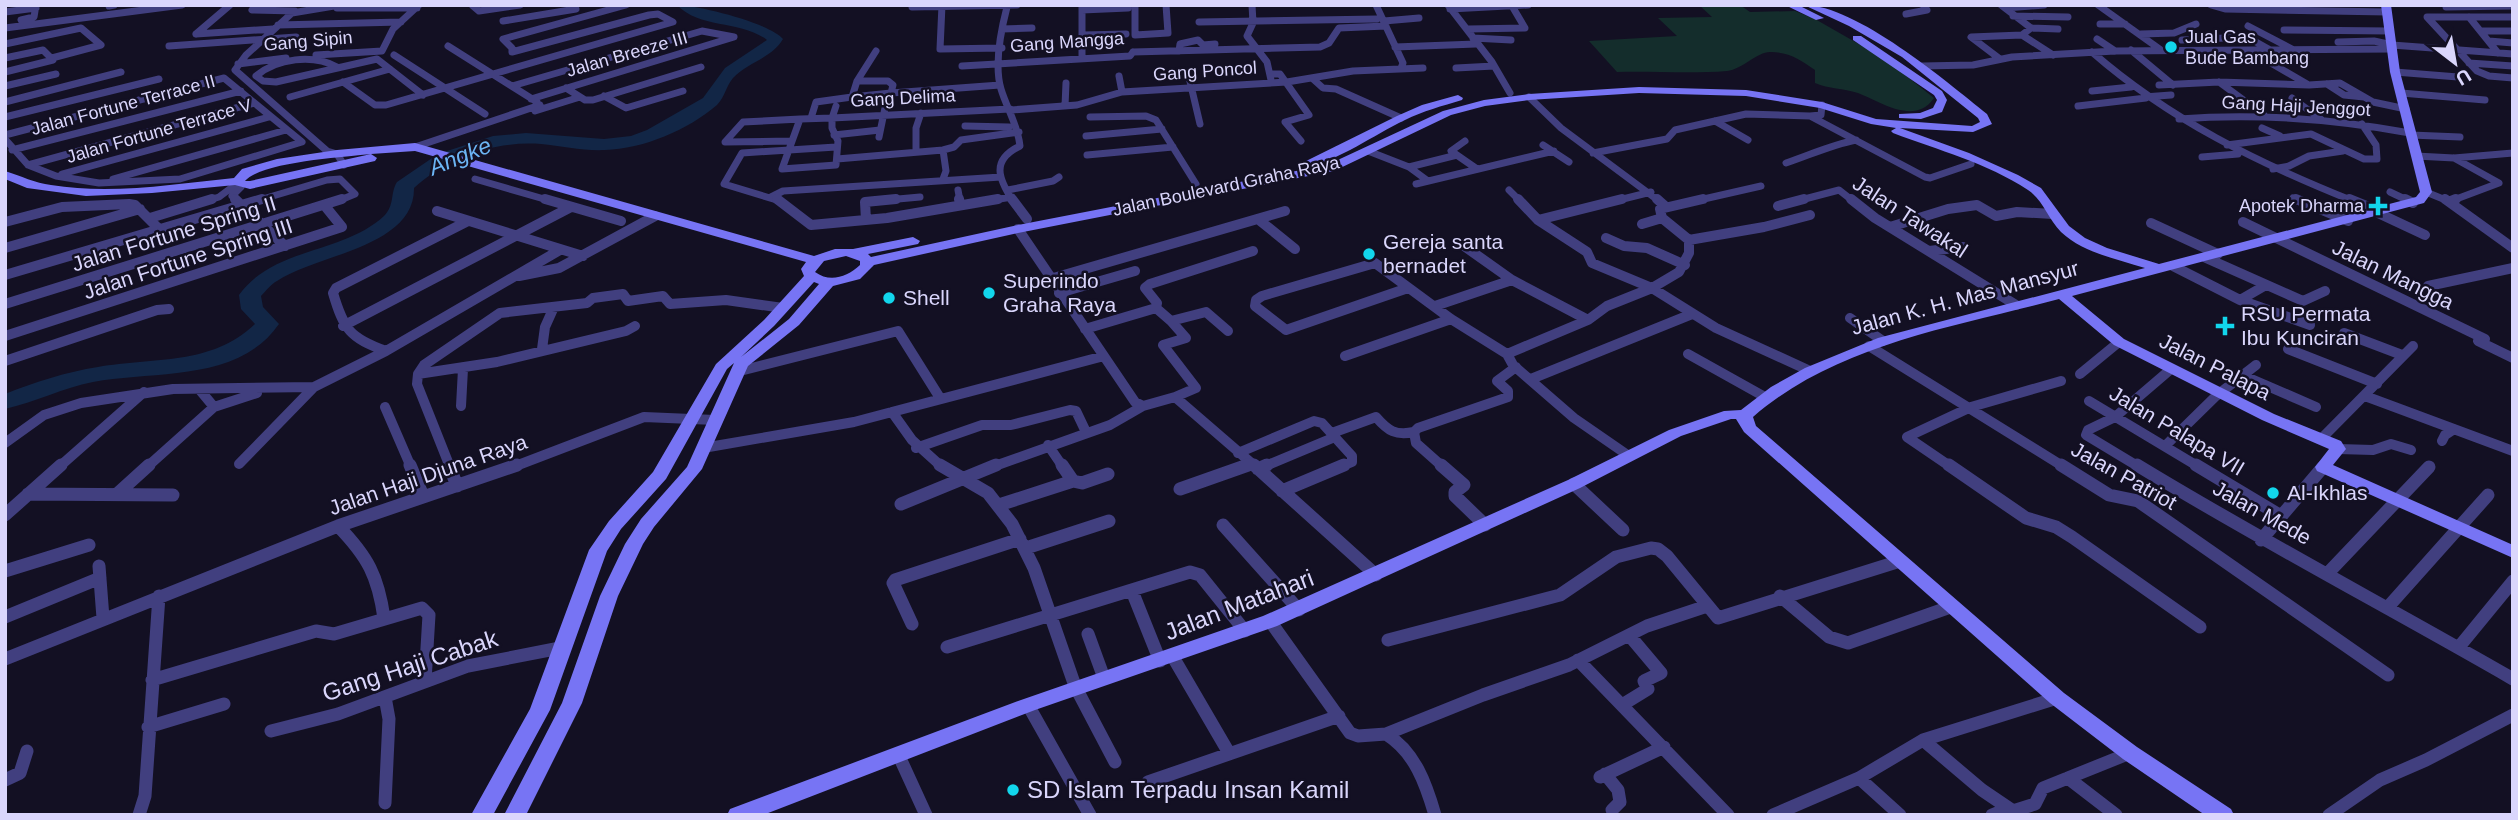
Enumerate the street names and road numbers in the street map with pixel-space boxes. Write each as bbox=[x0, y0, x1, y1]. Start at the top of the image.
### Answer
street label: Gang Sipin bbox=[263, 27, 353, 55]
street label: Jalan Breeze III bbox=[564, 27, 690, 81]
street label: Gang Mangga bbox=[1009, 28, 1126, 56]
street label: Gang Poncol bbox=[1152, 57, 1258, 85]
street label: Jalan Fortune Terrace II bbox=[29, 71, 217, 139]
street label: Gang Delima bbox=[850, 85, 957, 111]
street label: Gang Haji Jenggot bbox=[2221, 92, 2371, 120]
street label: Jalan Fortune Terrace V bbox=[64, 95, 254, 167]
street label: Jalan Boulevard Graha Raya bbox=[1111, 152, 1342, 220]
street label: Jalan Tawakal bbox=[1849, 171, 1972, 262]
street label: Jalan Fortune Spring II bbox=[69, 191, 279, 276]
street label: Jalan Fortune Spring III bbox=[80, 214, 295, 303]
street label: Jalan Mangga bbox=[2329, 235, 2458, 314]
street label: Jalan K. H. Mas Mansyur bbox=[1849, 256, 2081, 339]
street label: Jalan Palapa bbox=[2156, 329, 2275, 405]
street label: Jalan Palapa VII bbox=[2106, 381, 2249, 480]
street label: Jalan Haji Djuna Raya bbox=[326, 430, 530, 519]
street label: Jalan Patriot bbox=[2068, 437, 2181, 514]
street label: Jalan Mede bbox=[2209, 476, 2315, 549]
street label: Jalan Matahari bbox=[1160, 564, 1317, 645]
street label: Gang Haji Cabak bbox=[319, 624, 502, 707]

